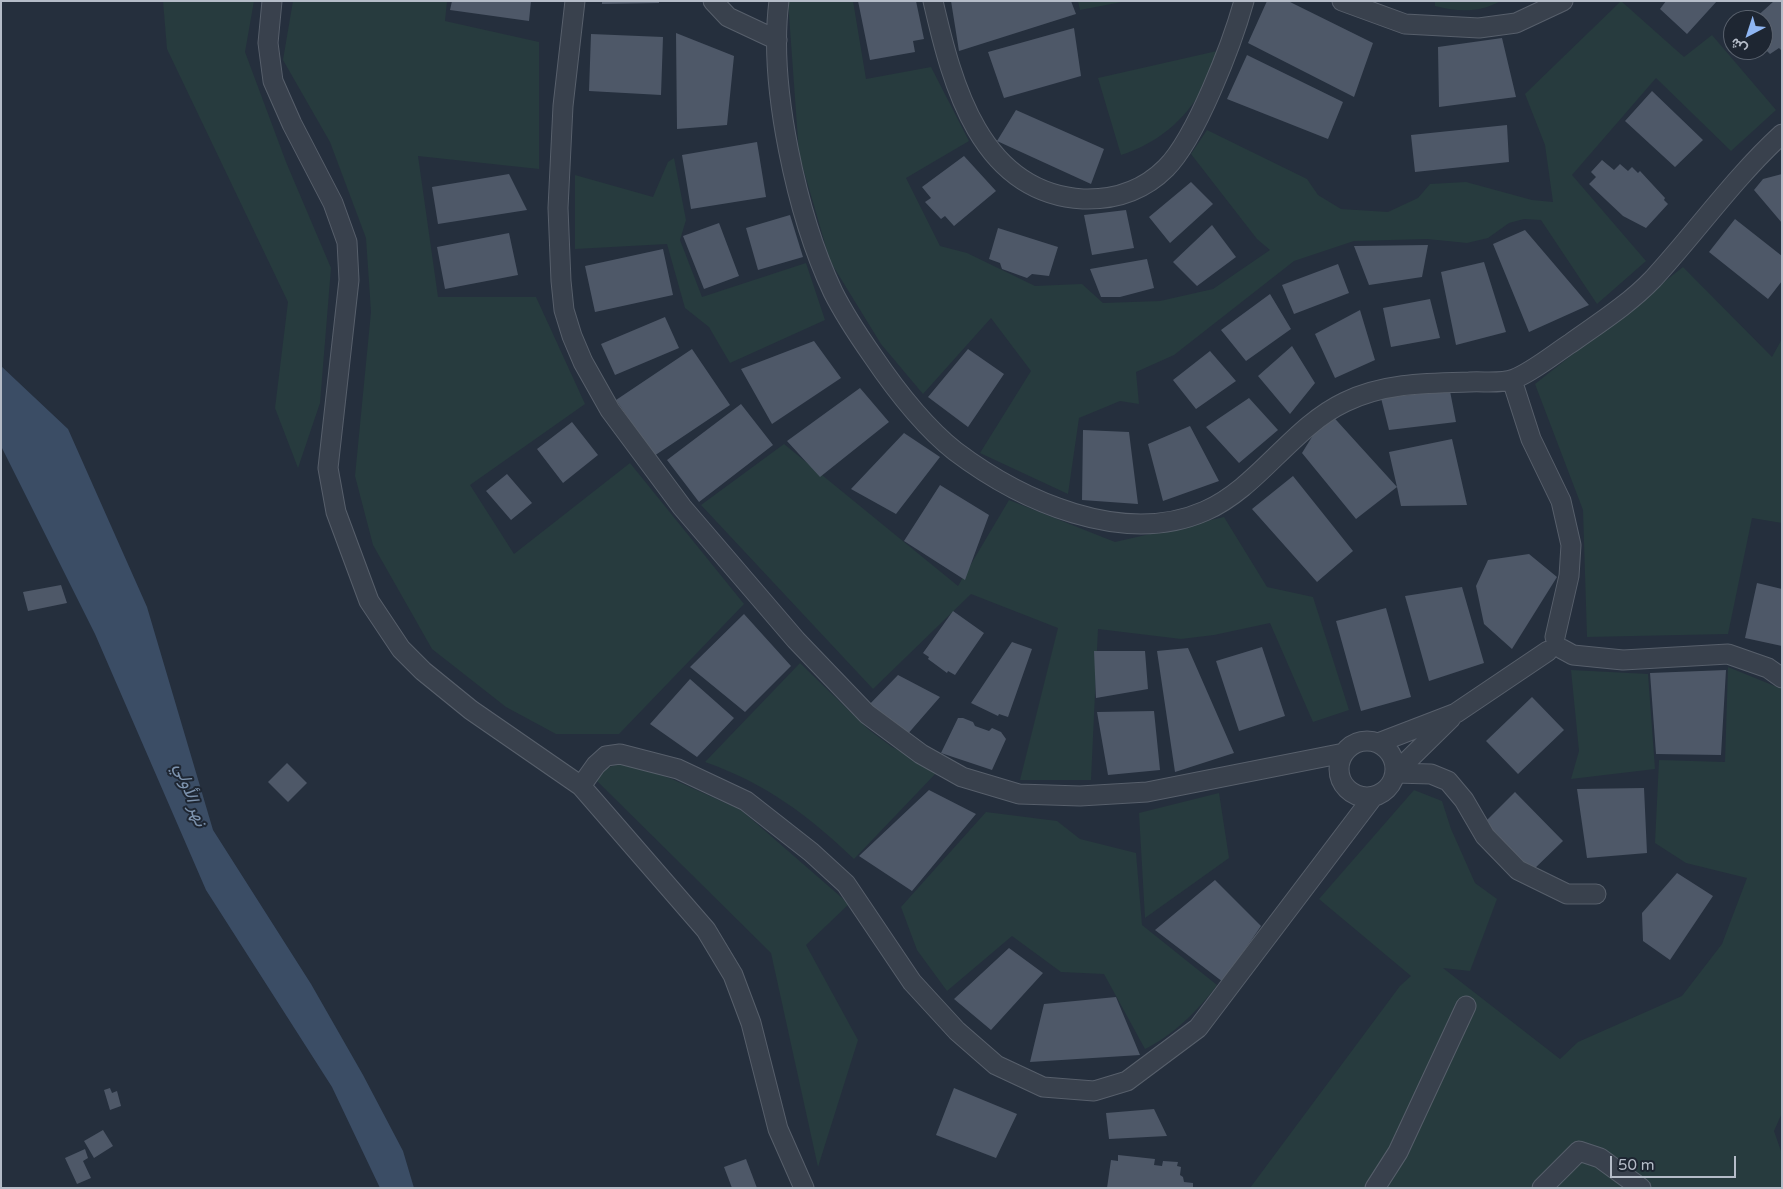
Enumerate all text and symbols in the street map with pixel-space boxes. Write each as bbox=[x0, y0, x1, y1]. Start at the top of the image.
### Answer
north arrow bbox=[1723, 10, 1773, 60]
text: ش bbox=[1727, 34, 1751, 58]
water label: نهر الأولي bbox=[169, 761, 211, 829]
scale bar bbox=[1613, 1146, 1739, 1178]
text: 50 m bbox=[1618, 1156, 1655, 1174]

